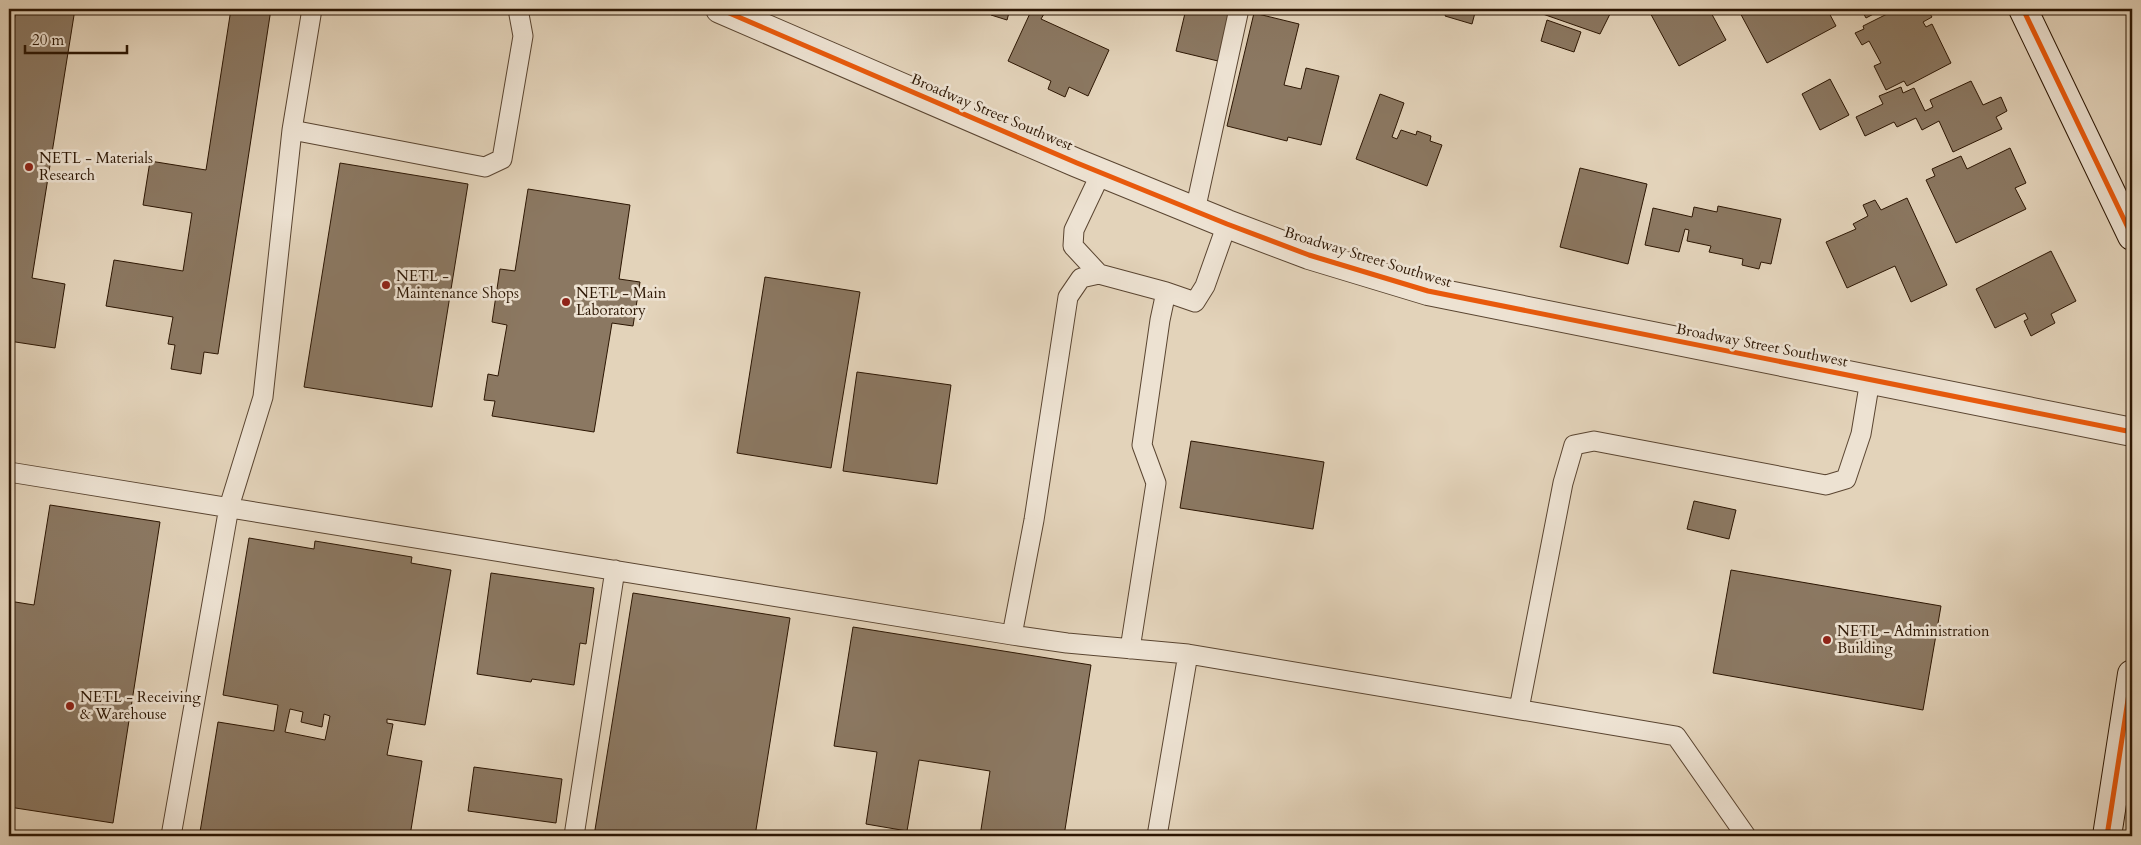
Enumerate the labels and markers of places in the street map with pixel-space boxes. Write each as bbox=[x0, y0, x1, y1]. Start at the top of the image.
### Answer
place label: NETL - Materials Research bbox=[39, 148, 153, 185]
marker: NETL - Materials Research bbox=[23, 161, 35, 173]
place label: NETL - Maintenance Shops bbox=[396, 266, 519, 303]
marker: NETL - Maintenance Shops bbox=[380, 279, 392, 291]
place label: NETL - Main Laboratory bbox=[576, 283, 667, 320]
marker: NETL - Main Laboratory bbox=[560, 296, 572, 308]
place label: NETL - Administration Building bbox=[1837, 621, 1990, 658]
marker: NETL - Administration Building bbox=[1821, 634, 1833, 646]
place label: NETL - Receiving & Warehouse bbox=[80, 687, 201, 724]
marker: NETL - Receiving & Warehouse bbox=[64, 700, 76, 712]

